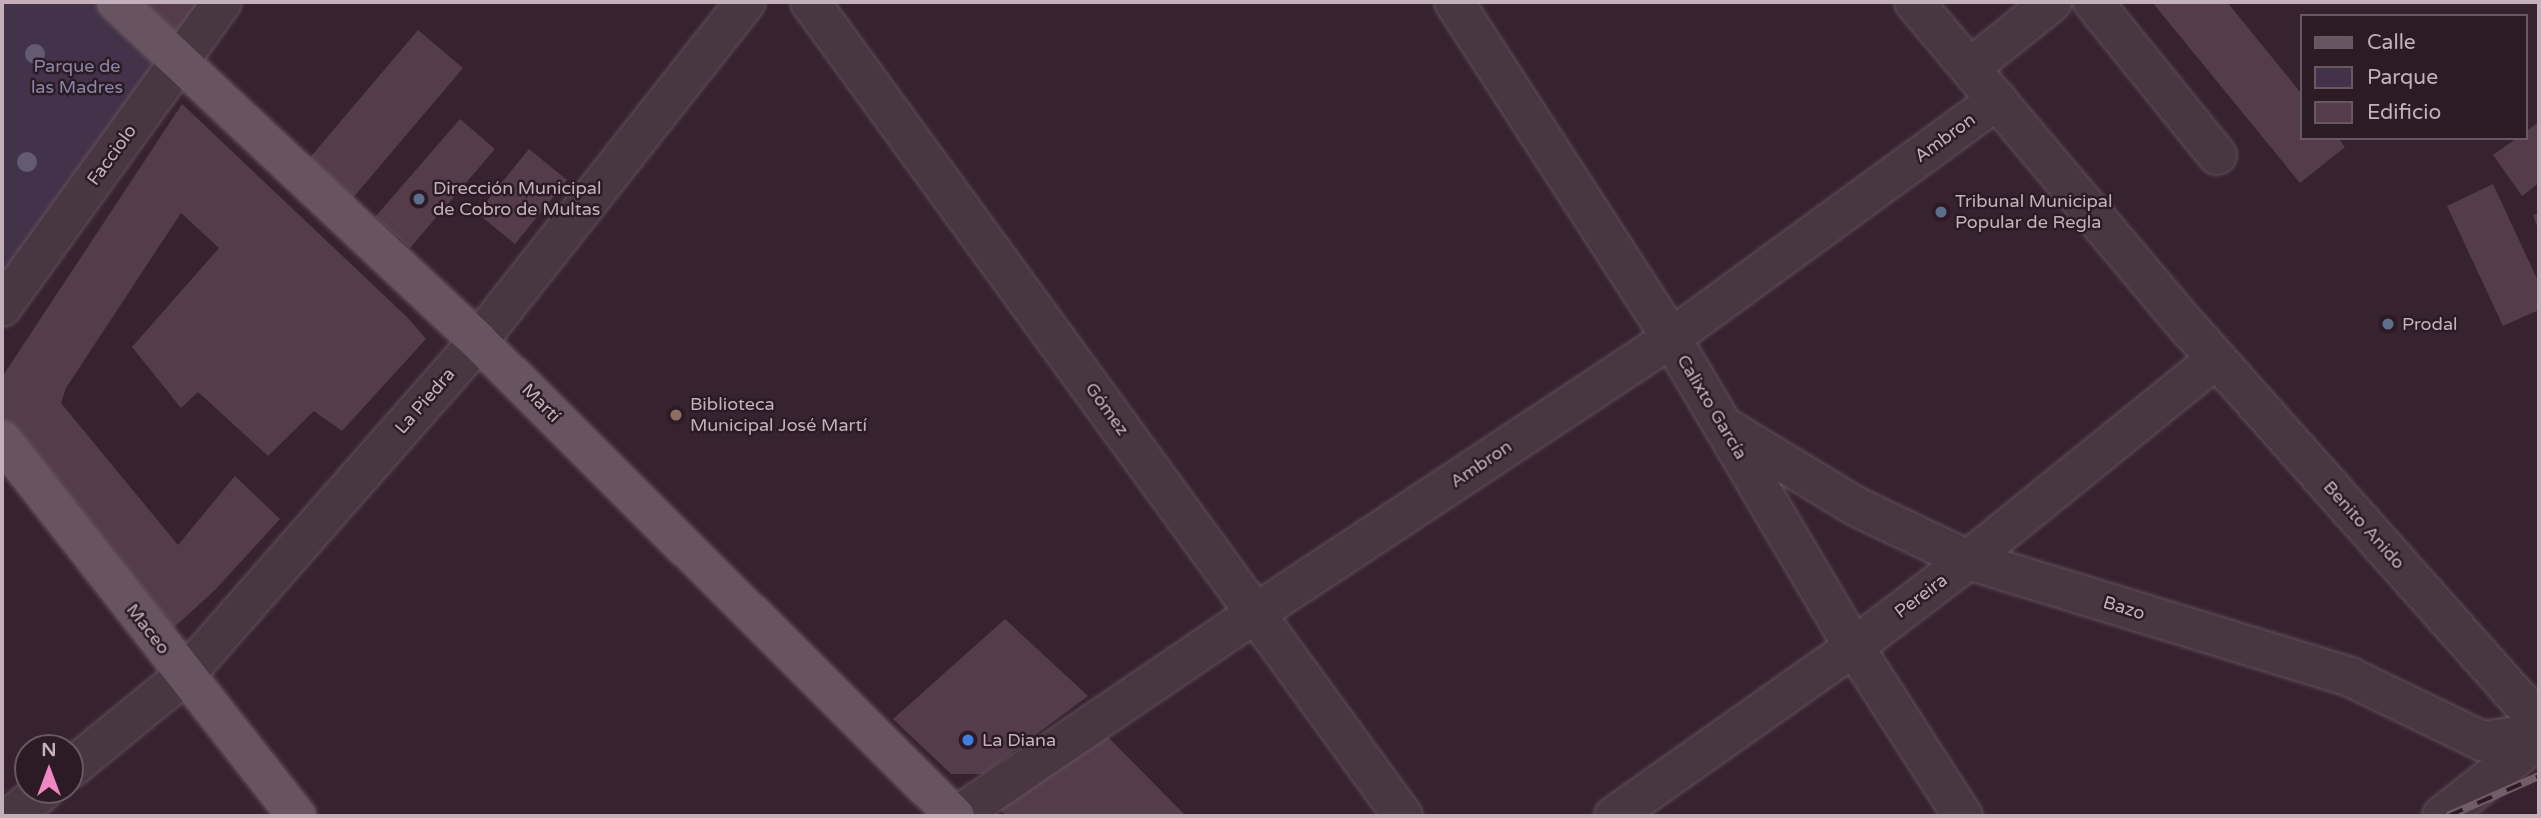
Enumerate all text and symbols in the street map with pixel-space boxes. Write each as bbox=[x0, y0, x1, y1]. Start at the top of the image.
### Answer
legend bbox=[2300, 14, 2527, 140]
text: Calle bbox=[2367, 30, 2416, 55]
park label: Parque de las Madres bbox=[31, 56, 123, 98]
text: Parque bbox=[2367, 65, 2438, 90]
text: Edificio bbox=[2367, 100, 2441, 125]
street label: Ambron bbox=[1910, 109, 1980, 167]
street label: Facciolo bbox=[83, 120, 141, 190]
place label: Dirección Municipal de Cobro de Multas bbox=[433, 178, 601, 220]
marker: Dirección Municipal de Cobro de Multas bbox=[411, 191, 427, 207]
place label: Tribunal Municipal Popular de Regla bbox=[1955, 191, 2112, 234]
marker: Tribunal Municipal Popular de Regla bbox=[1933, 204, 1949, 220]
place label: Prodal bbox=[2402, 313, 2457, 335]
marker: Prodal bbox=[2380, 316, 2396, 332]
street label: Calixto García bbox=[1672, 351, 1752, 463]
street label: La Piedra bbox=[391, 364, 459, 438]
street label: Gómez bbox=[1081, 378, 1133, 440]
street label: Martí bbox=[517, 379, 565, 427]
place label: Biblioteca Municipal José Martí bbox=[690, 394, 867, 436]
marker: Biblioteca Municipal José Martí bbox=[668, 407, 684, 423]
street label: Ambron bbox=[1446, 436, 1516, 492]
street label: Benito Anido bbox=[2319, 476, 2409, 574]
street label: Pereira bbox=[1890, 569, 1952, 623]
street label: Bazo bbox=[2101, 591, 2147, 625]
street label: Maceo bbox=[122, 599, 174, 659]
place label: La Diana bbox=[982, 729, 1056, 751]
marker: La Diana bbox=[960, 732, 976, 748]
north arrow bbox=[14, 734, 84, 804]
text: N bbox=[41, 739, 57, 761]

